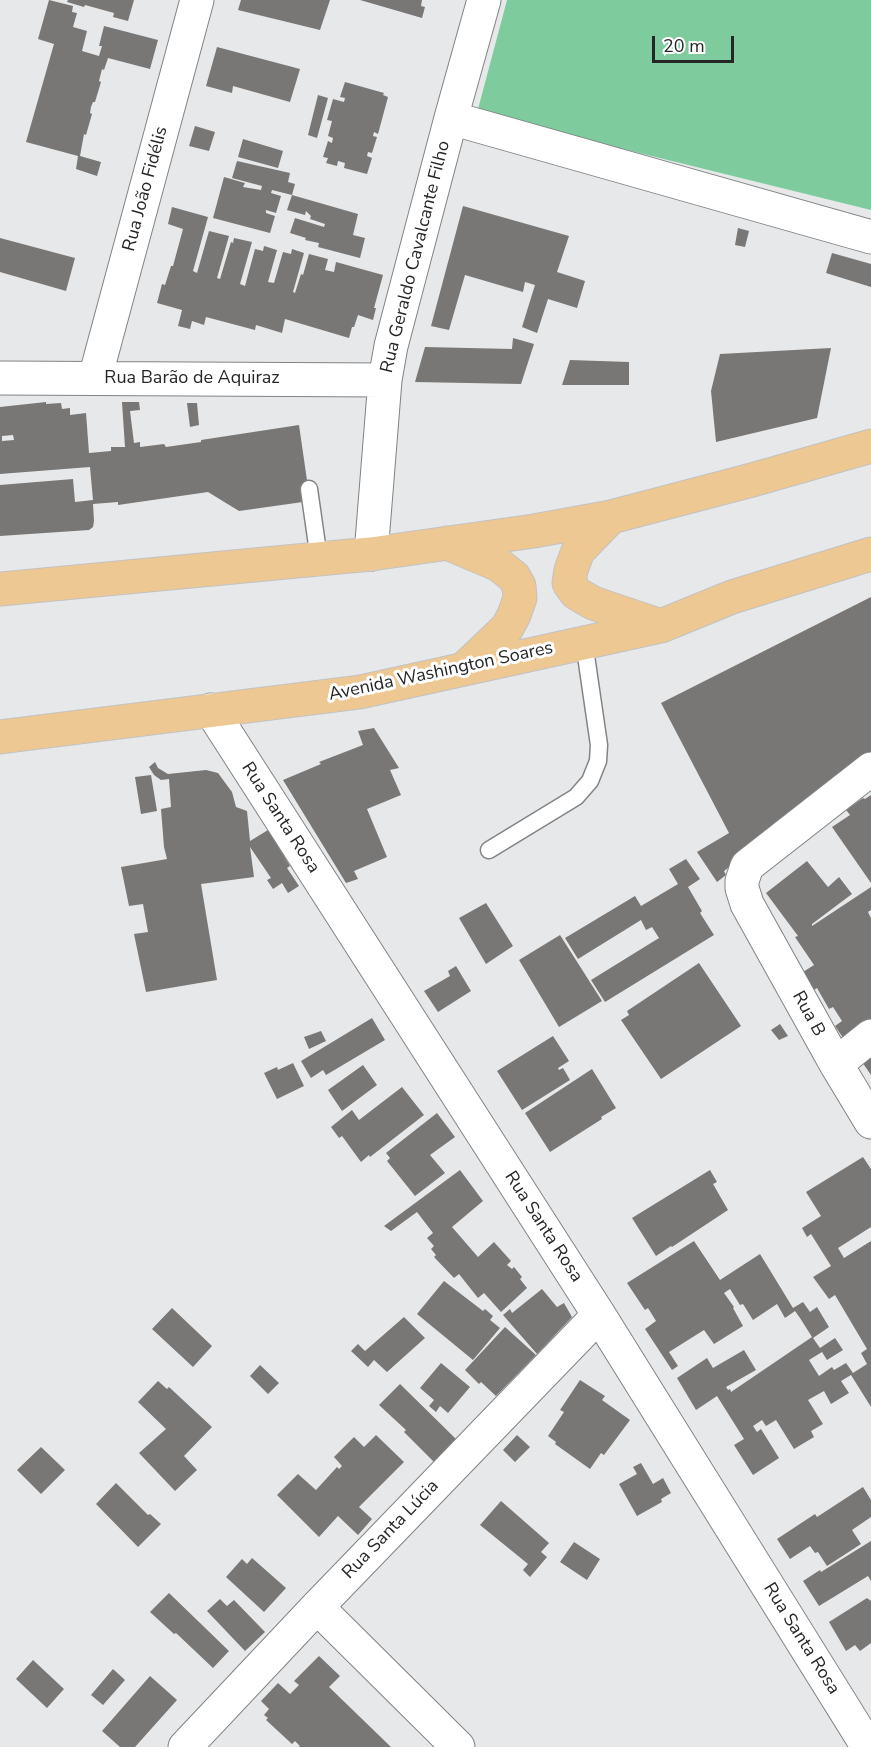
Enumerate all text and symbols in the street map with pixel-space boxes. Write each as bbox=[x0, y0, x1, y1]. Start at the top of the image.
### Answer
scale bar bbox=[655, 24, 738, 62]
text: 20 m bbox=[663, 34, 705, 58]
street label: Rua João Fidélis bbox=[119, 124, 173, 254]
street label: Rua Geraldo Cavalcante Filho bbox=[377, 139, 455, 375]
street label: Rua Barão de Aquiraz bbox=[104, 368, 280, 390]
street label: Avenida Washington Soares bbox=[327, 638, 555, 706]
street label: Rua Santa Rosa bbox=[236, 759, 324, 877]
street label: Rua B bbox=[787, 988, 829, 1040]
street label: Rua Santa Rosa bbox=[499, 1168, 587, 1286]
street label: Rua Santa Lúcia bbox=[338, 1476, 444, 1584]
street label: Rua Santa Rosa bbox=[758, 1579, 844, 1699]

